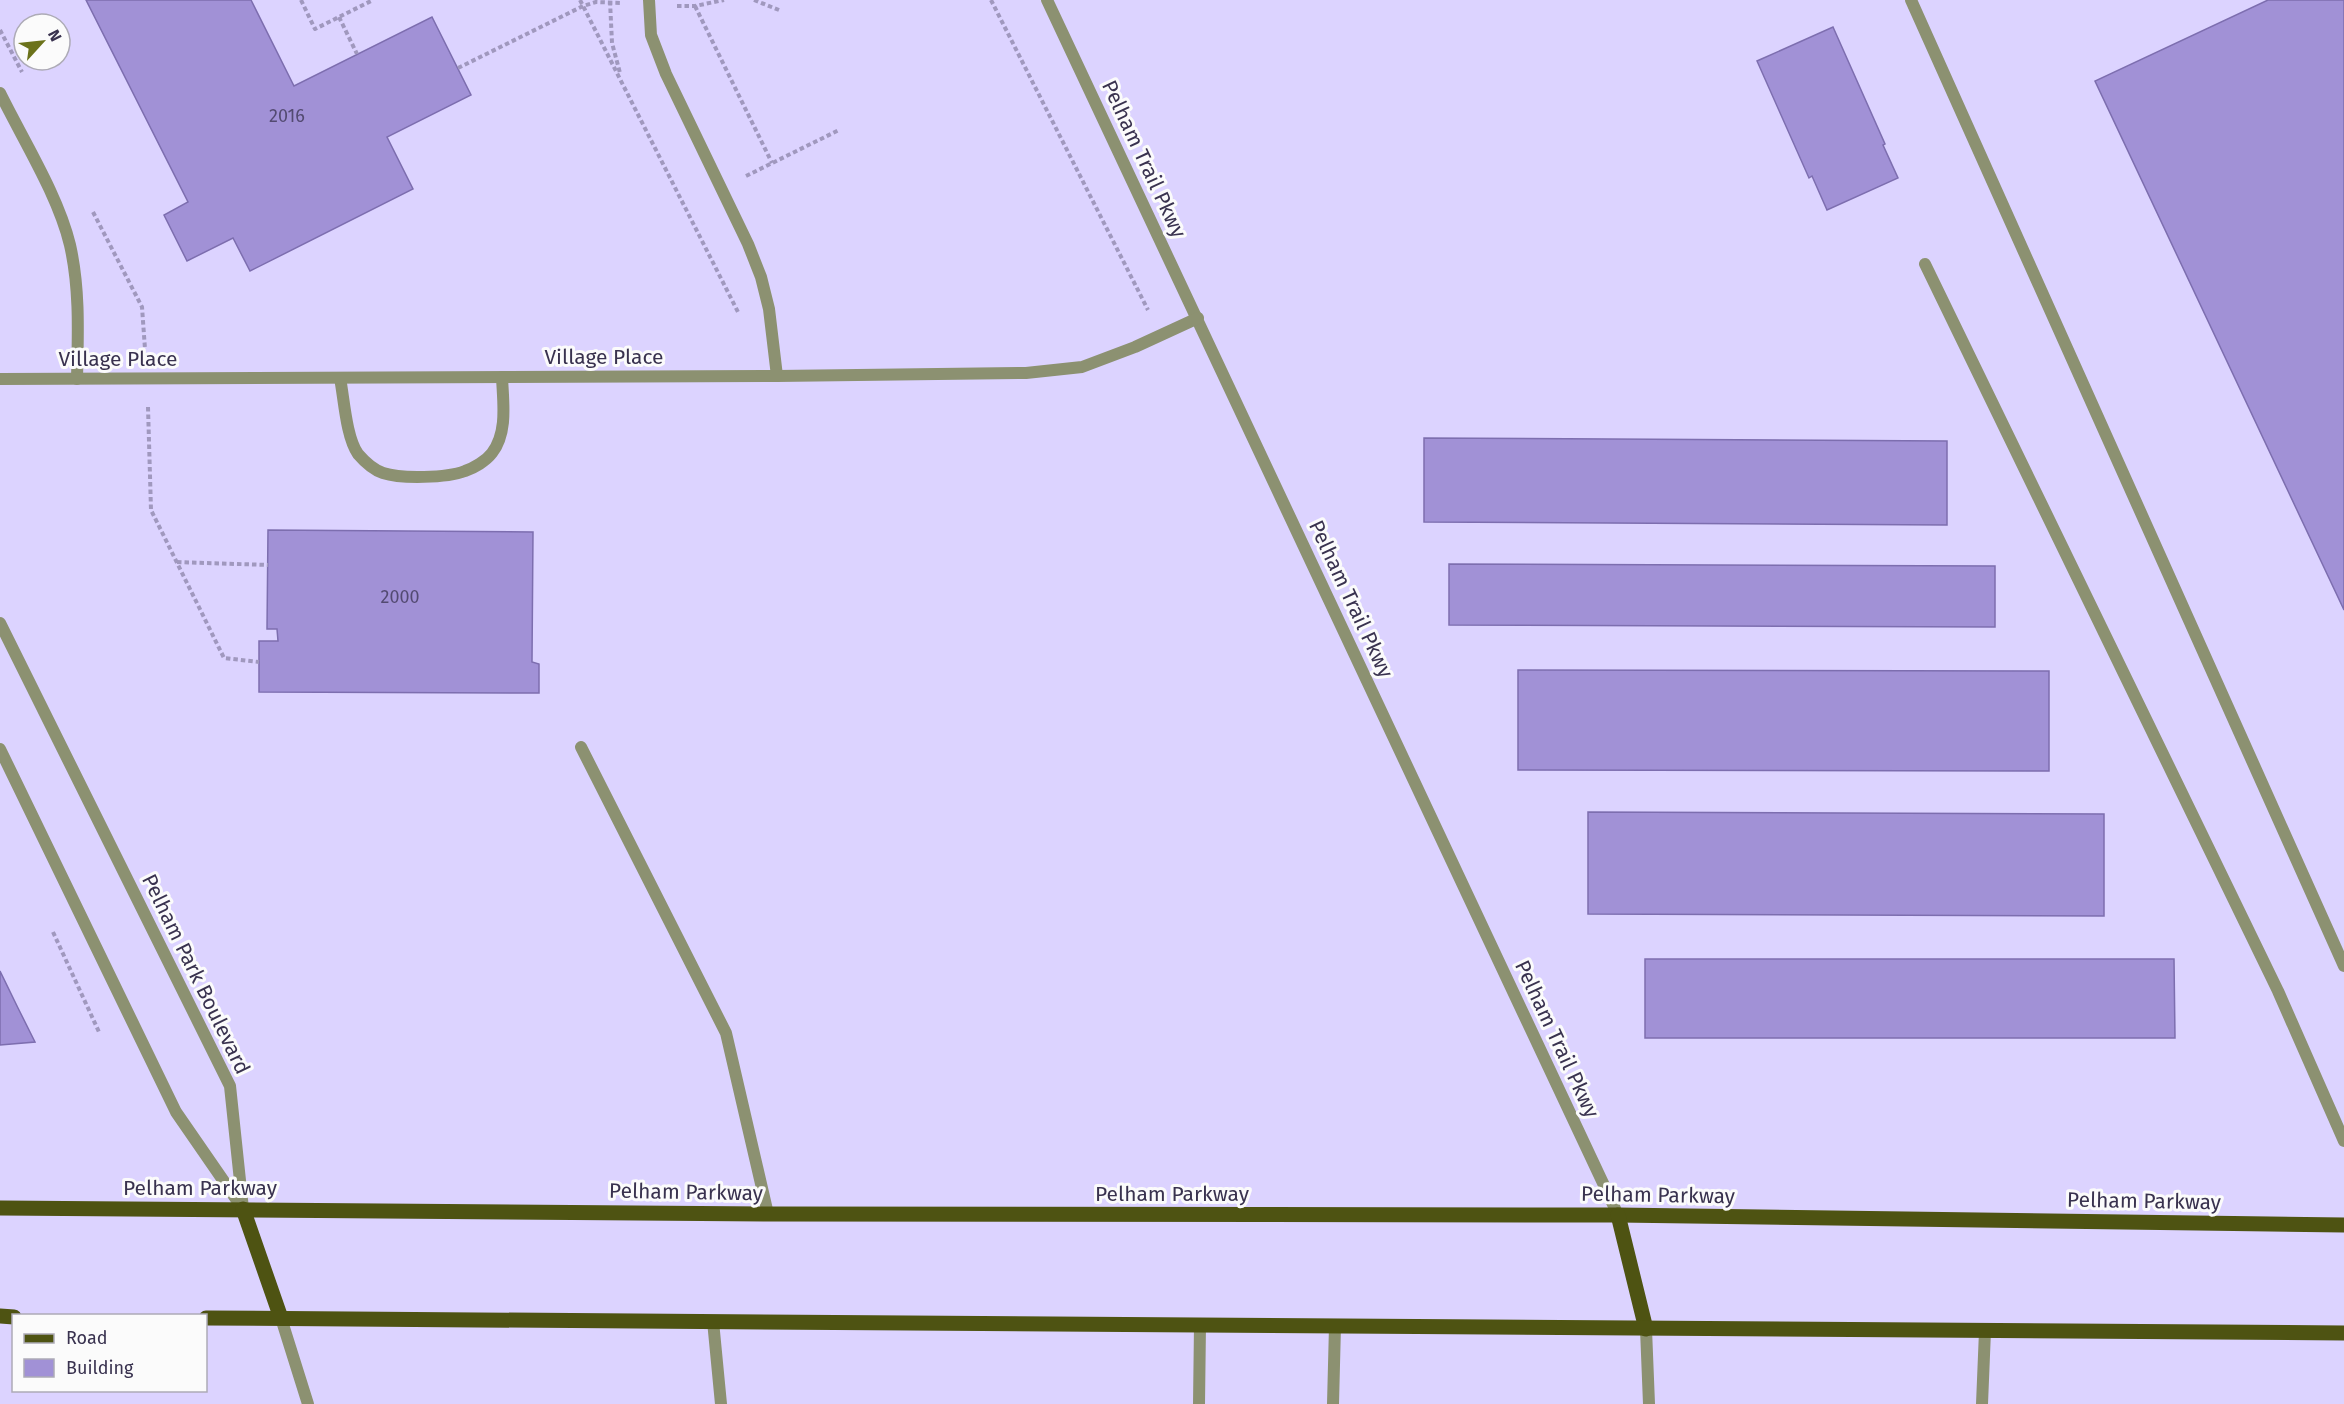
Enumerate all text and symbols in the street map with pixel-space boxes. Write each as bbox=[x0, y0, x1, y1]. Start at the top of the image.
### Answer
north arrow bbox=[12, 12, 72, 72]
text: N bbox=[44, 26, 66, 44]
street label: Pelham Trail Pkwy bbox=[1096, 76, 1192, 243]
house number: 2016 bbox=[269, 105, 305, 127]
street label: Village Place bbox=[544, 344, 664, 370]
street label: Village Place bbox=[58, 346, 178, 372]
street label: Pelham Trail Pkwy bbox=[1303, 516, 1399, 683]
house number: 2000 bbox=[380, 586, 420, 608]
street label: Pelham Park Boulevard bbox=[136, 870, 256, 1078]
street label: Pelham Trail Pkwy bbox=[1509, 956, 1605, 1123]
street label: Pelham Parkway bbox=[123, 1175, 278, 1201]
street label: Pelham Parkway bbox=[609, 1178, 764, 1206]
street label: Pelham Parkway bbox=[1095, 1181, 1250, 1207]
street label: Pelham Parkway bbox=[1581, 1181, 1736, 1209]
street label: Pelham Parkway bbox=[2067, 1187, 2222, 1215]
legend bbox=[12, 1314, 207, 1392]
text: Road bbox=[66, 1327, 108, 1349]
text: Building bbox=[66, 1357, 134, 1379]

